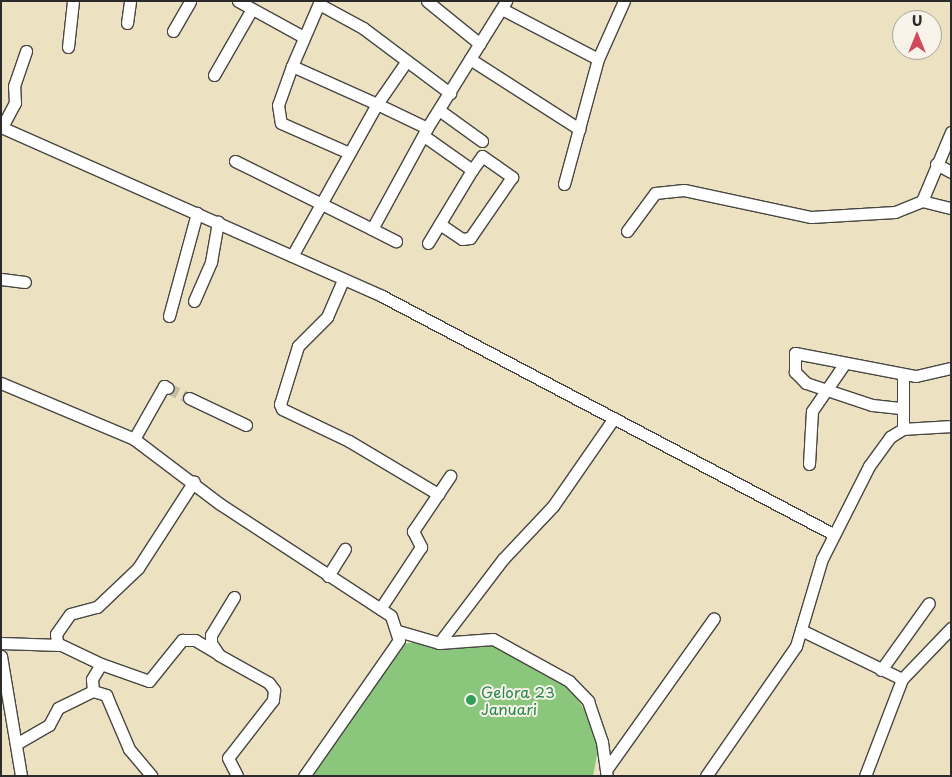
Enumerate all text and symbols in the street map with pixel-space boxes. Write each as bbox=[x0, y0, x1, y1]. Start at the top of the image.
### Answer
north arrow bbox=[892, 10, 942, 60]
text: U bbox=[912, 10, 922, 31]
place label: Gelora 23 Januari bbox=[481, 682, 555, 717]
marker: Gelora 23 Januari bbox=[465, 694, 477, 706]

